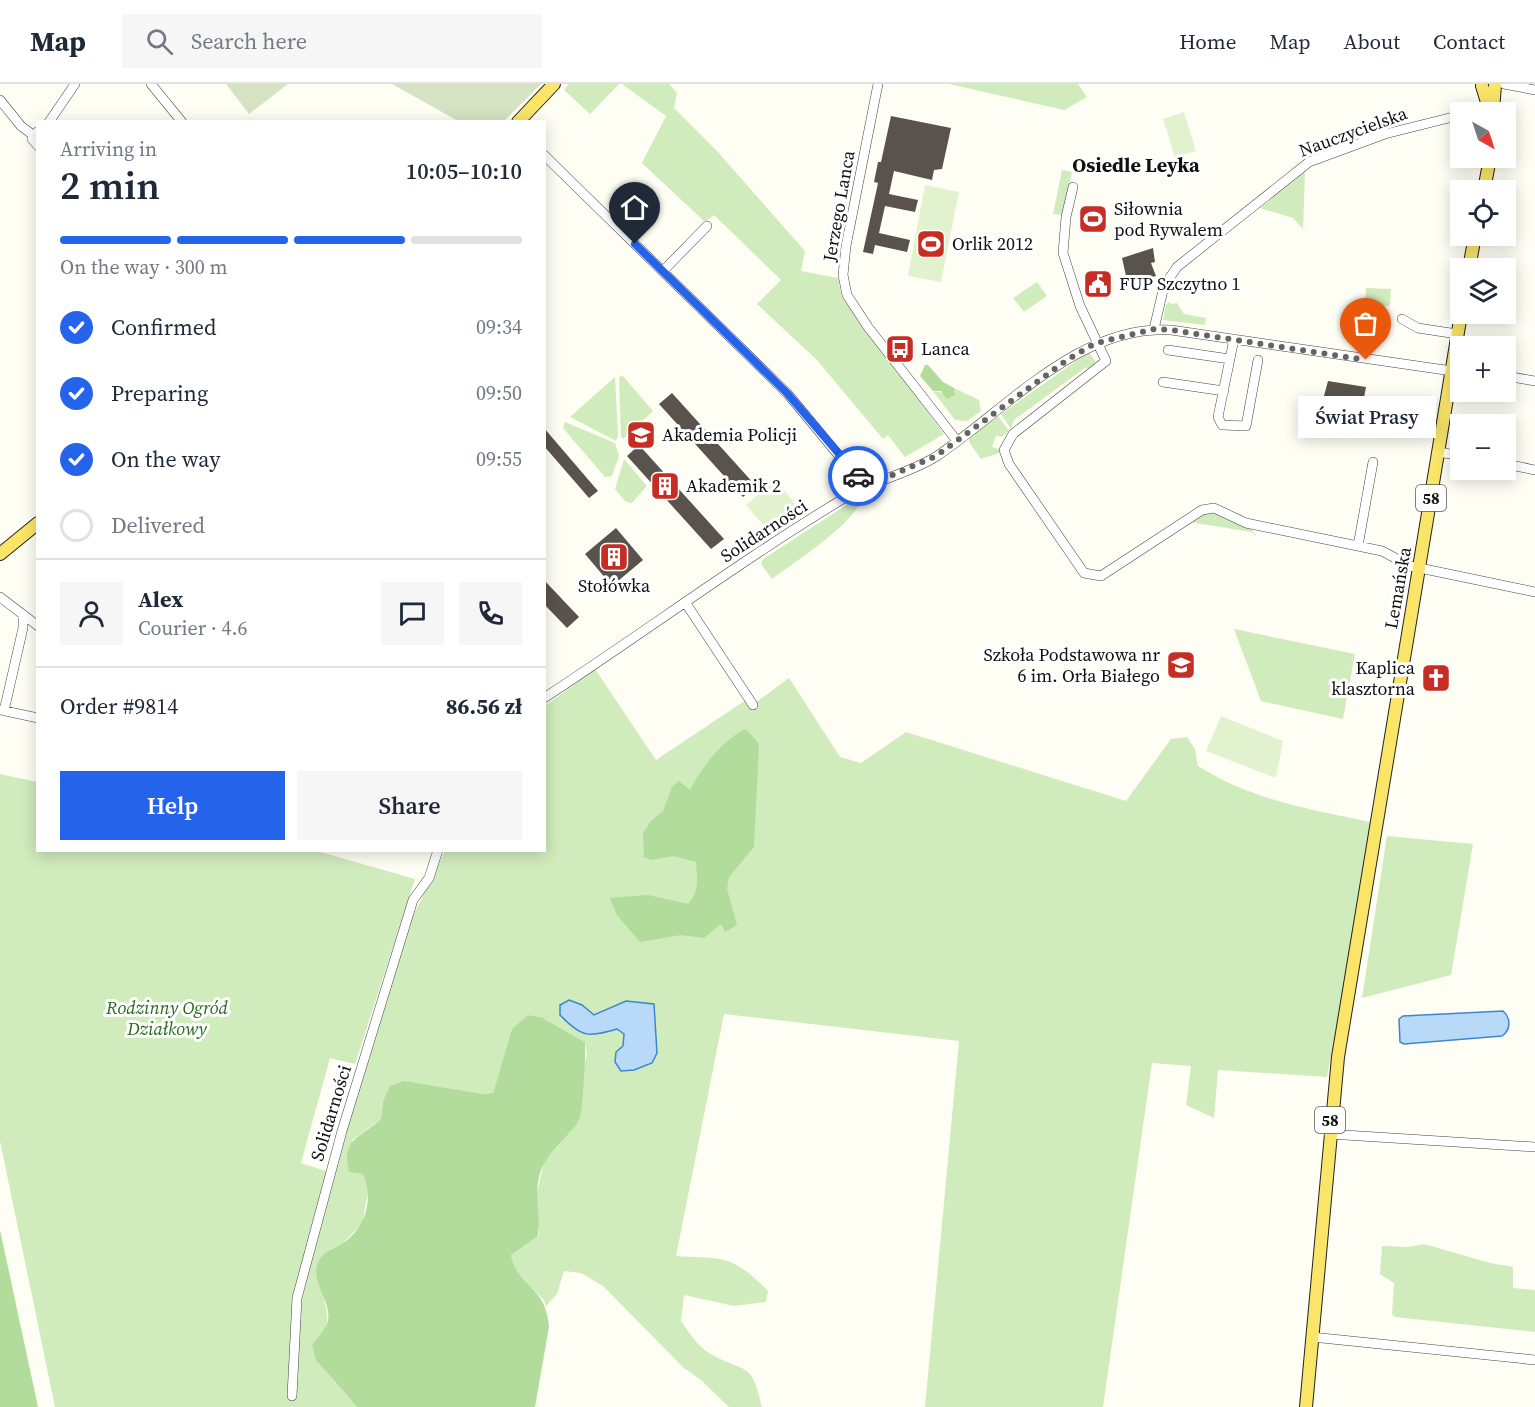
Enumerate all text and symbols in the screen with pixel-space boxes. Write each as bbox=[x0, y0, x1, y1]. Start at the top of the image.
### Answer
search box bbox=[122, 14, 542, 68]
text: Map bbox=[30, 22, 86, 60]
icon: search bbox=[143, 25, 176, 58]
text: Search here bbox=[191, 26, 307, 56]
text: Home bbox=[1179, 27, 1237, 56]
text: Map bbox=[1270, 27, 1311, 56]
text: About bbox=[1344, 27, 1400, 56]
text: Contact bbox=[1433, 27, 1505, 56]
street label: Nauczycielska bbox=[1295, 100, 1411, 163]
north arrow bbox=[1450, 102, 1516, 168]
map controls bbox=[1450, 102, 1516, 480]
text: Arriving in bbox=[60, 135, 157, 163]
street label: Jerzego Lanca bbox=[816, 148, 861, 264]
district label: Osiedle Leyka bbox=[1072, 151, 1200, 179]
text: 10:05–10:10 bbox=[406, 156, 522, 186]
text: 2 min bbox=[60, 159, 160, 212]
button: locate bbox=[1450, 180, 1516, 246]
pin bbox=[609, 182, 660, 244]
icon: home bbox=[618, 191, 651, 224]
place label: Siłownia pod Rywalem bbox=[1114, 196, 1223, 242]
sports icon: Siłownia pod Rywalem bbox=[1077, 203, 1109, 235]
sports icon: Orlik 2012 bbox=[915, 228, 947, 260]
place label: Orlik 2012 bbox=[952, 231, 1033, 256]
text: On the way · 300 m bbox=[60, 253, 227, 281]
button: layers bbox=[1450, 258, 1516, 324]
public building icon: FUP Szczytno 1 bbox=[1082, 268, 1114, 300]
place label: FUP Szczytno 1 bbox=[1119, 271, 1241, 296]
pin bbox=[1340, 298, 1391, 360]
icon: bag bbox=[1349, 307, 1382, 340]
icon: check bbox=[60, 311, 93, 344]
text: Confirmed bbox=[111, 312, 216, 342]
text: 09:34 bbox=[476, 313, 522, 341]
bus stop icon: Lanca bbox=[884, 333, 916, 365]
place label: Lanca bbox=[921, 336, 970, 361]
button: + bbox=[1450, 336, 1516, 402]
icon: check bbox=[60, 377, 93, 410]
text: Preparing bbox=[111, 378, 208, 408]
text: 09:50 bbox=[476, 379, 522, 407]
callout: Świat Prasy bbox=[1297, 396, 1435, 438]
text: Świat Prasy bbox=[1315, 403, 1419, 431]
button: − bbox=[1450, 414, 1516, 480]
school or university icon: Akademia Policji bbox=[625, 419, 657, 451]
place label: Akademia Policji bbox=[662, 422, 797, 447]
icon: check bbox=[60, 443, 93, 476]
text: On the way bbox=[111, 444, 220, 474]
text: 09:55 bbox=[476, 445, 522, 473]
courier bbox=[828, 446, 888, 506]
icon: car bbox=[842, 460, 875, 493]
building icon: Akademik 2 bbox=[649, 470, 681, 502]
place label: Akademik 2 bbox=[686, 473, 781, 498]
road number: 58 bbox=[1416, 485, 1446, 511]
street label: Solidarności bbox=[715, 493, 812, 568]
text: Delivered bbox=[111, 510, 205, 540]
building icon: Stołówka bbox=[598, 541, 630, 573]
street label: Lemańska bbox=[1378, 544, 1417, 631]
place label: Stołówka bbox=[578, 573, 651, 598]
button: person bbox=[60, 582, 123, 645]
button: chat bbox=[381, 582, 444, 645]
button: phone bbox=[459, 582, 522, 645]
text: Alex bbox=[138, 584, 183, 614]
text: Courier · 4.6 bbox=[138, 614, 247, 642]
place label: Szkoła Podstawowa nr 6 im. Orła Białego bbox=[983, 642, 1160, 688]
school or university icon: Szkoła Podstawowa nr 6 im. Orła Białego bbox=[1165, 649, 1197, 681]
place label: Kaplica klasztorna bbox=[1331, 655, 1416, 701]
church icon: Kaplica klasztorna bbox=[1420, 662, 1452, 694]
text: Order #9814 bbox=[60, 691, 178, 721]
text: 86.56 zł bbox=[446, 691, 522, 721]
button: Help bbox=[60, 771, 285, 840]
button: Share bbox=[297, 771, 522, 840]
park label: Rodzinny Ogród Działkowy bbox=[105, 995, 229, 1041]
street label: Solidarności bbox=[304, 1062, 357, 1164]
road number: 58 bbox=[1315, 1107, 1345, 1133]

